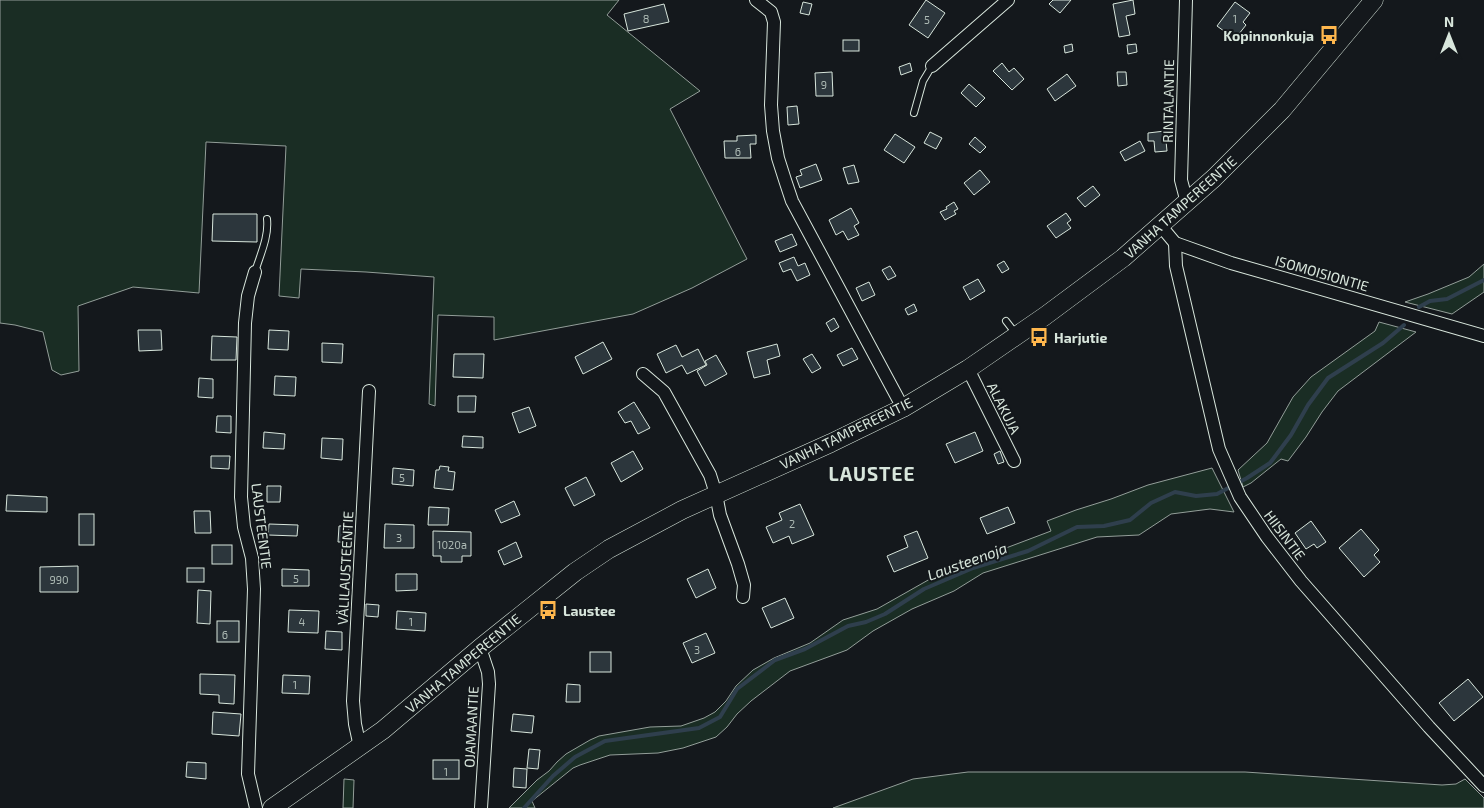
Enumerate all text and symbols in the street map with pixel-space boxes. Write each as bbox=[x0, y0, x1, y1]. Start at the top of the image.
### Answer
north arrow bbox=[1424, 10, 1474, 60]
house number: 8 bbox=[643, 12, 649, 25]
house number: 1 bbox=[1233, 12, 1237, 25]
house number: 5 bbox=[924, 13, 930, 26]
text: N bbox=[1444, 13, 1454, 30]
bus stop icon: Kopinnonkuja bbox=[1318, 24, 1340, 46]
place label: Kopinnonkuja bbox=[1223, 27, 1314, 44]
street label: RINTALANTIE bbox=[1159, 59, 1177, 143]
house number: 9 bbox=[821, 78, 827, 91]
house number: 6 bbox=[735, 145, 741, 158]
street label: VANHA TAMPEREENTIE bbox=[1120, 152, 1240, 262]
street label: ISOMOISIONTIE bbox=[1273, 252, 1371, 295]
bus stop icon: Harjutie bbox=[1028, 326, 1050, 348]
place label: Harjutie bbox=[1054, 329, 1107, 346]
street label: ALAKUJA bbox=[984, 379, 1024, 437]
street label: VANHA TAMPEREENTIE bbox=[777, 393, 915, 473]
district label: LAUSTEE bbox=[828, 462, 916, 485]
house number: 5 bbox=[399, 471, 405, 484]
street label: LAUSTEENTIE bbox=[248, 482, 276, 570]
street label: HIISINTIE bbox=[1261, 507, 1309, 563]
street label: VÄLILAUSTEENTIE bbox=[334, 510, 356, 625]
house number: 2 bbox=[789, 517, 795, 530]
house number: 3 bbox=[396, 531, 402, 544]
house number: 1020a bbox=[437, 538, 467, 551]
water label: Lausteenoja bbox=[925, 538, 1010, 585]
house number: 5 bbox=[293, 572, 299, 585]
house number: 990 bbox=[49, 573, 69, 586]
bus stop icon: Laustee bbox=[537, 599, 559, 621]
place label: Laustee bbox=[563, 602, 616, 619]
street label: VANHA TAMPEREENTIE bbox=[402, 610, 524, 716]
house number: 4 bbox=[299, 615, 306, 628]
house number: 1 bbox=[409, 615, 413, 628]
house number: 6 bbox=[222, 628, 228, 641]
house number: 3 bbox=[694, 643, 700, 656]
house number: 1 bbox=[293, 678, 297, 691]
street label: OJAMAANTIE bbox=[460, 686, 482, 768]
house number: 1 bbox=[444, 765, 448, 778]

